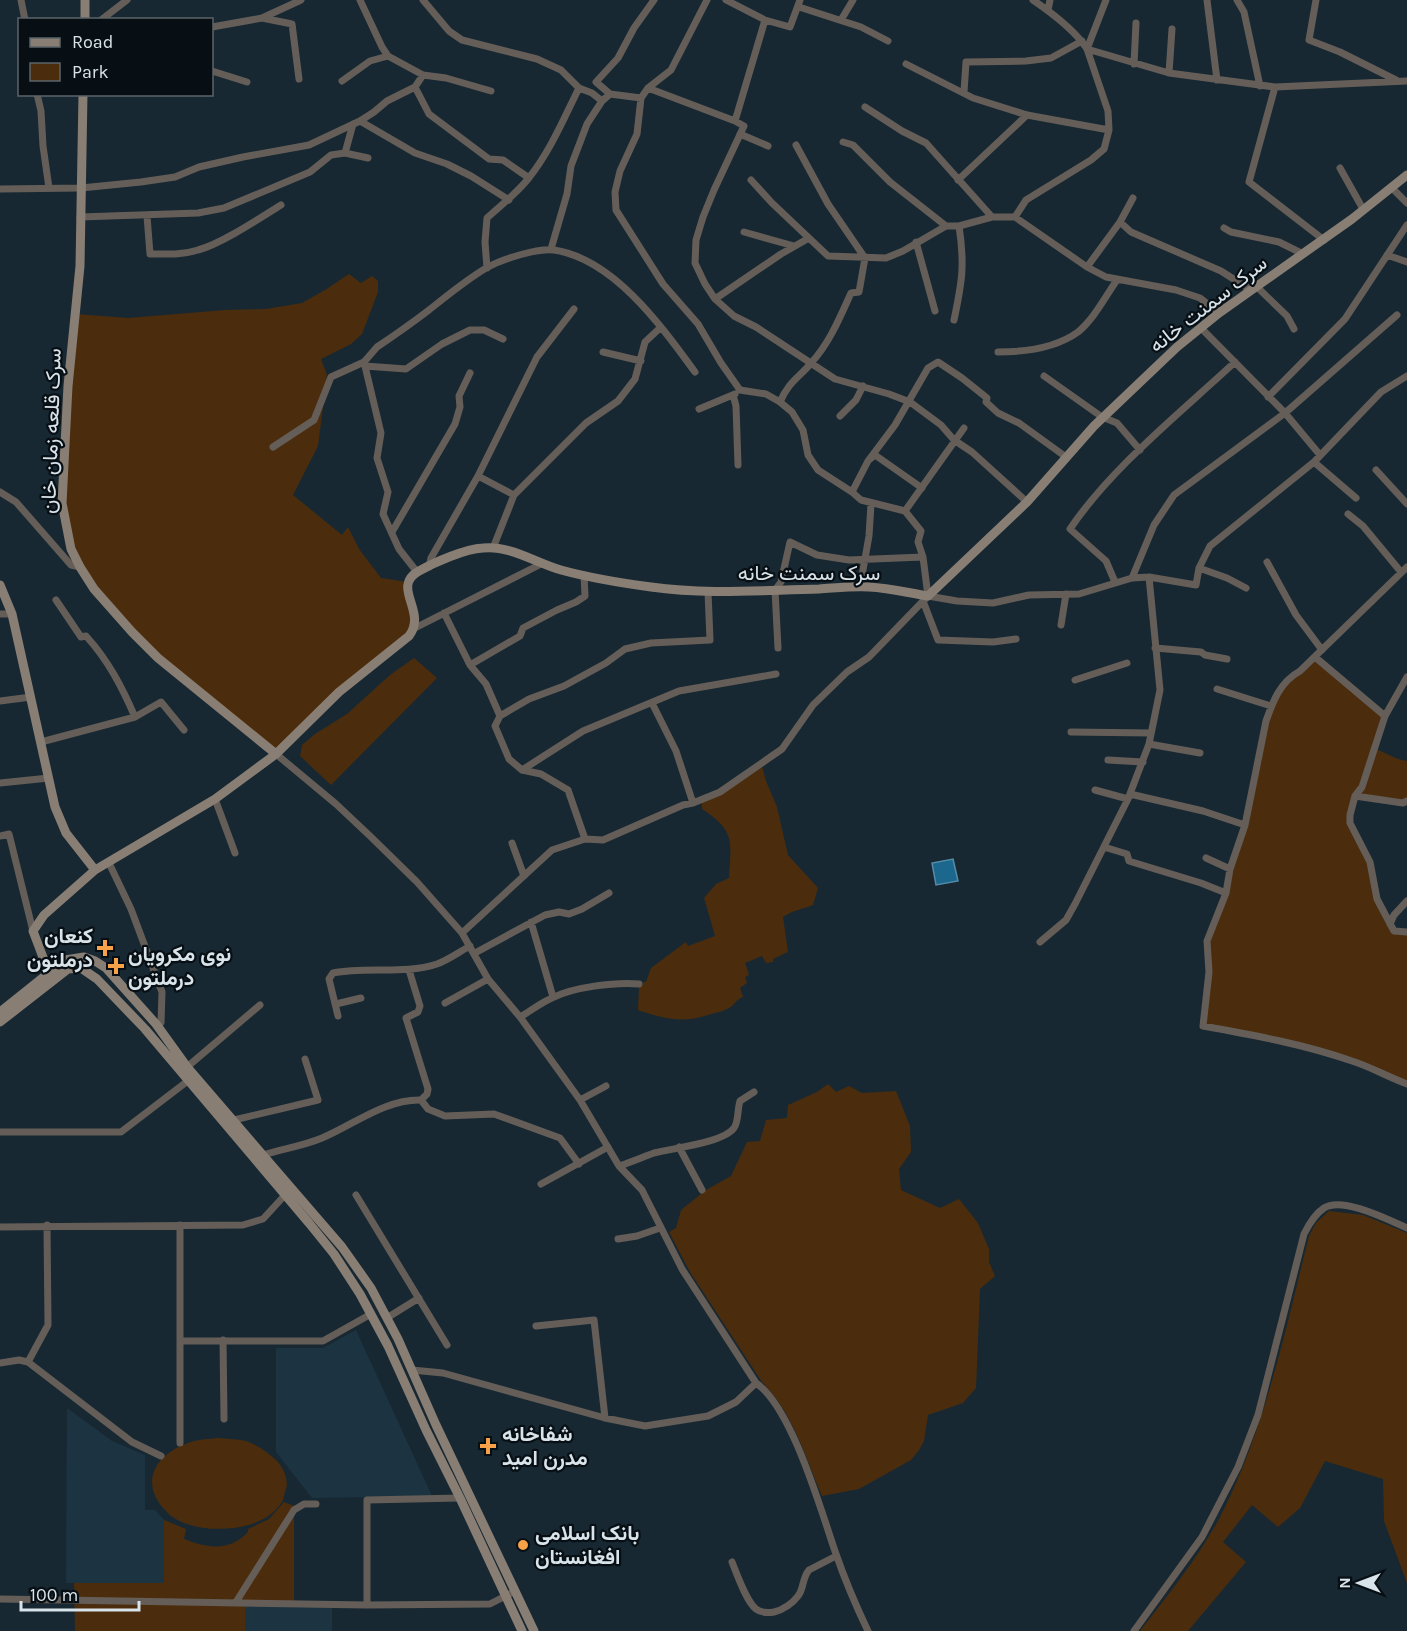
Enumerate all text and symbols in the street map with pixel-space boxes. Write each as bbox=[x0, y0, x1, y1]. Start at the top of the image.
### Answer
legend bbox=[18, 18, 213, 96]
text: Road bbox=[72, 31, 113, 53]
text: Park bbox=[72, 61, 109, 83]
street label: سرک سمنت خانه bbox=[1144, 251, 1272, 358]
street label: سرک قلعه زمان خان bbox=[36, 348, 67, 514]
street label: سرک سمنت خانه bbox=[738, 561, 880, 586]
place label: کنعان درملتون bbox=[27, 924, 93, 973]
marker: کنعان درملتون bbox=[98, 941, 112, 955]
place label: نوی مکرویان درملتون bbox=[128, 942, 231, 991]
marker: نوی مکرویان درملتون bbox=[109, 959, 123, 973]
place label: شفاخانه مدرن امید bbox=[502, 1422, 588, 1471]
marker: شفاخانه مدرن امید bbox=[479, 1437, 497, 1455]
place label: بانک اسلامی افغانستان bbox=[535, 1521, 639, 1569]
marker: بانک اسلامی افغانستان bbox=[516, 1538, 530, 1552]
north arrow bbox=[1329, 1553, 1389, 1613]
scale bar bbox=[21, 1574, 140, 1612]
text: N bbox=[1335, 1577, 1354, 1589]
text: 100 m bbox=[30, 1584, 78, 1606]

